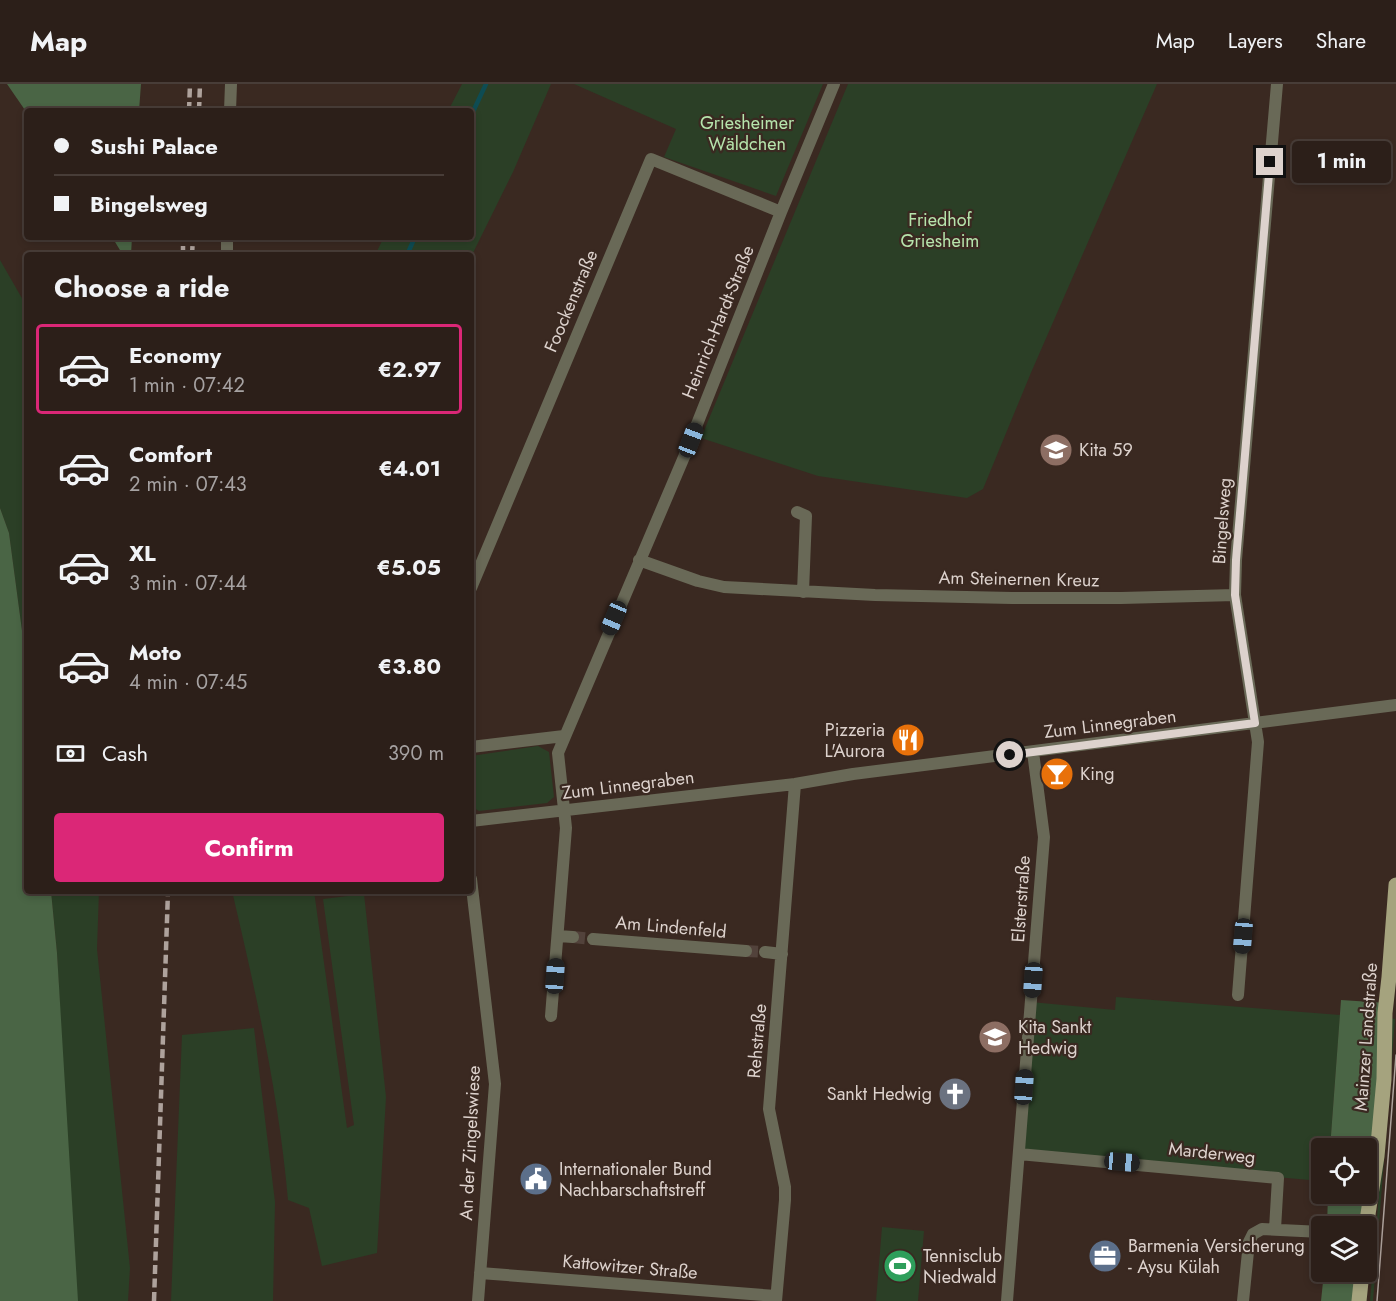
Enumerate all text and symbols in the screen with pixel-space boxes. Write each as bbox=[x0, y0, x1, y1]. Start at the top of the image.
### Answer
text: Map bbox=[30, 21, 87, 62]
text: Map bbox=[1156, 26, 1195, 56]
text: Layers bbox=[1228, 26, 1283, 56]
text: Share bbox=[1316, 26, 1366, 56]
park label: Griesheimer Wäldchen bbox=[700, 110, 795, 157]
text: Sushi Palace bbox=[90, 130, 218, 162]
callout: 1 min bbox=[1291, 141, 1390, 183]
text: 1 min bbox=[1317, 147, 1366, 176]
route end bbox=[1256, 148, 1283, 175]
text: Bingelsweg bbox=[90, 188, 208, 220]
park label: Friedhof Griesheim bbox=[901, 207, 979, 254]
street label: Heinrich-Hardt-Straße bbox=[675, 241, 761, 403]
street label: Foockenstraße bbox=[538, 246, 604, 356]
text: Choose a ride bbox=[54, 268, 229, 307]
text: Economy bbox=[129, 339, 221, 371]
icon: car bbox=[57, 342, 111, 396]
text: €2.97 bbox=[378, 353, 441, 385]
text: 1 min · 07:42 bbox=[129, 371, 245, 400]
car bbox=[676, 420, 706, 460]
school or university icon: Kita 59 bbox=[1038, 432, 1074, 468]
place label: Kita 59 bbox=[1079, 437, 1133, 463]
text: Comfort bbox=[129, 438, 212, 470]
icon: car bbox=[57, 441, 111, 495]
text: €4.01 bbox=[378, 452, 441, 484]
text: 2 min · 07:43 bbox=[129, 470, 247, 499]
street label: Bingelsweg bbox=[1206, 477, 1238, 565]
text: XL bbox=[129, 537, 156, 569]
icon: car bbox=[57, 540, 111, 594]
text: €5.05 bbox=[377, 551, 441, 583]
street label: Am Steinernen Kreuz bbox=[938, 565, 1100, 593]
text: 3 min · 07:44 bbox=[129, 569, 247, 598]
car bbox=[599, 598, 629, 638]
text: Moto bbox=[129, 636, 182, 668]
icon: car bbox=[57, 639, 111, 693]
text: €3.80 bbox=[378, 650, 441, 682]
text: 4 min · 07:45 bbox=[129, 668, 247, 697]
street label: Zum Linnegraben bbox=[1042, 703, 1178, 745]
place label: Pizzeria L'Aurora bbox=[825, 717, 885, 764]
restaurant icon: Pizzeria L'Aurora bbox=[890, 722, 926, 758]
icon: cash bbox=[54, 737, 87, 770]
text: Cash bbox=[102, 737, 148, 769]
text: 390 m bbox=[388, 739, 444, 768]
route start bbox=[996, 741, 1023, 768]
bar icon: King bbox=[1039, 756, 1075, 792]
place label: King bbox=[1080, 761, 1115, 787]
street label: Zum Linnegraben bbox=[560, 764, 696, 806]
button: Confirm bbox=[54, 813, 444, 882]
street label: Elsterstraße bbox=[1005, 855, 1037, 943]
street label: Am Lindenfeld bbox=[614, 909, 728, 945]
car bbox=[1232, 917, 1254, 955]
car bbox=[545, 957, 565, 995]
car bbox=[1023, 961, 1043, 999]
street label: Mainzer Landstraße bbox=[1348, 962, 1384, 1112]
street label: Rehstraße bbox=[741, 1003, 773, 1079]
place label: Kita Sankt Hedwig bbox=[1018, 1014, 1092, 1061]
school or university icon: Kita Sankt Hedwig bbox=[977, 1019, 1013, 1055]
street label: An der Zingelswiese bbox=[453, 1065, 487, 1221]
car bbox=[1014, 1068, 1034, 1106]
church icon: Sankt Hedwig bbox=[937, 1076, 973, 1112]
place label: Sankt Hedwig bbox=[827, 1081, 932, 1107]
street label: Marderweg bbox=[1167, 1136, 1257, 1170]
map controls bbox=[1311, 1138, 1377, 1282]
button: locate bbox=[1311, 1138, 1377, 1204]
car bbox=[1103, 1151, 1141, 1173]
place label: Internationaler Bund Nachbarschaftstreff bbox=[559, 1156, 712, 1203]
public building icon: Internationaler Bund Nachbarschaftstreff bbox=[518, 1161, 554, 1197]
button: layers bbox=[1311, 1216, 1377, 1282]
place label: Barmenia Versicherung - Aysu Külah bbox=[1128, 1233, 1305, 1280]
office icon: Barmenia Versicherung - Aysu Külah bbox=[1087, 1238, 1123, 1274]
place label: Tennisclub Niedwald bbox=[923, 1243, 1002, 1290]
street label: Kattowitzer Straße bbox=[561, 1248, 699, 1286]
sports icon: Tennisclub Niedwald bbox=[882, 1248, 918, 1284]

